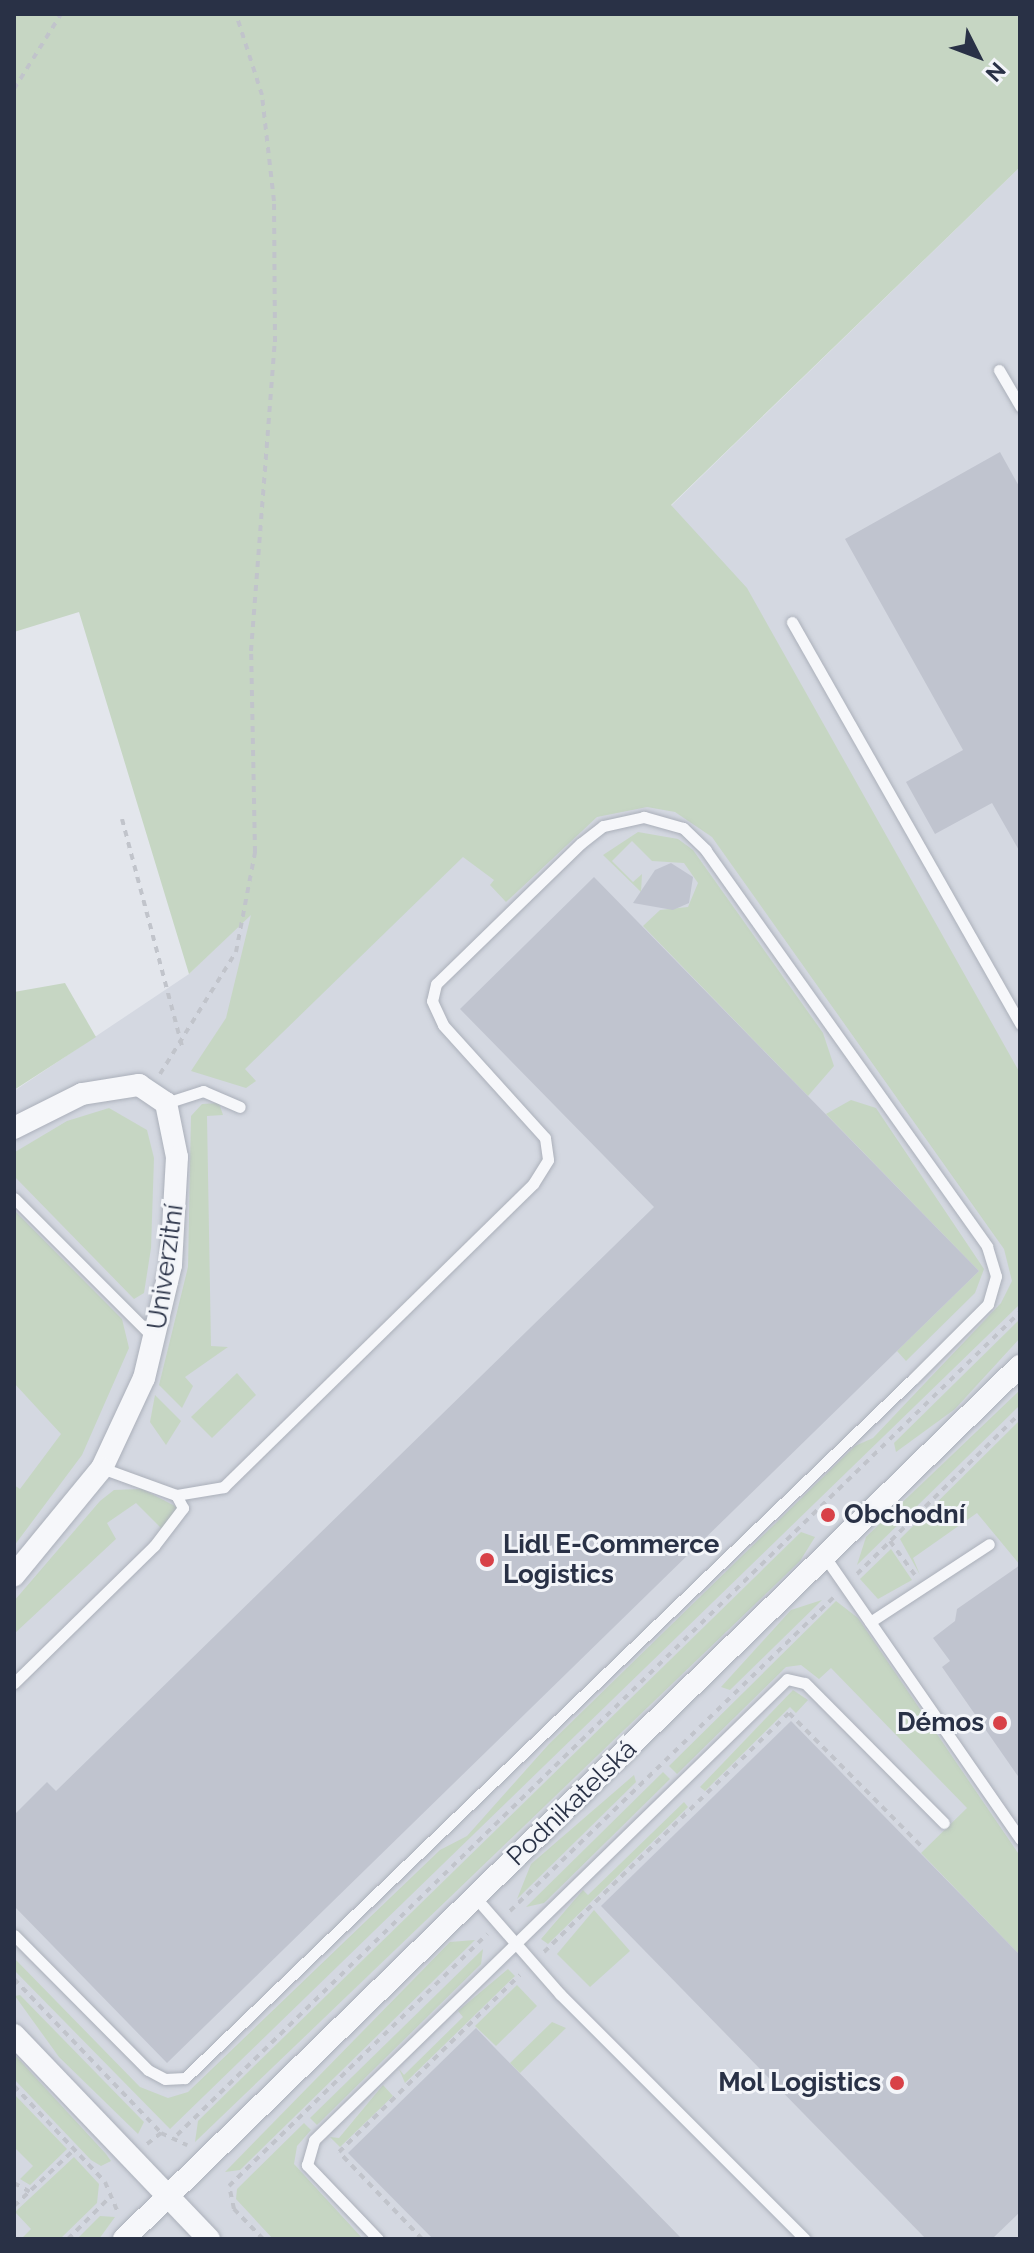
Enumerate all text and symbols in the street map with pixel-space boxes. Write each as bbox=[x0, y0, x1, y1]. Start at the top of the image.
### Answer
north arrow bbox=[938, 16, 1018, 96]
text: N bbox=[981, 57, 1011, 87]
street label: Univerzitní bbox=[142, 1202, 190, 1332]
place label: Obchodní bbox=[844, 1499, 965, 1531]
marker: Obchodní bbox=[819, 1506, 837, 1524]
place label: Lidl E-Commerce Logistics bbox=[503, 1529, 720, 1590]
marker: Lidl E-Commerce Logistics bbox=[478, 1551, 496, 1569]
place label: Démos bbox=[897, 1707, 984, 1739]
marker: Démos bbox=[991, 1714, 1009, 1732]
street label: Podnikatelská bbox=[501, 1734, 643, 1872]
place label: Mol Logistics bbox=[718, 2067, 881, 2099]
marker: Mol Logistics bbox=[888, 2074, 906, 2092]

